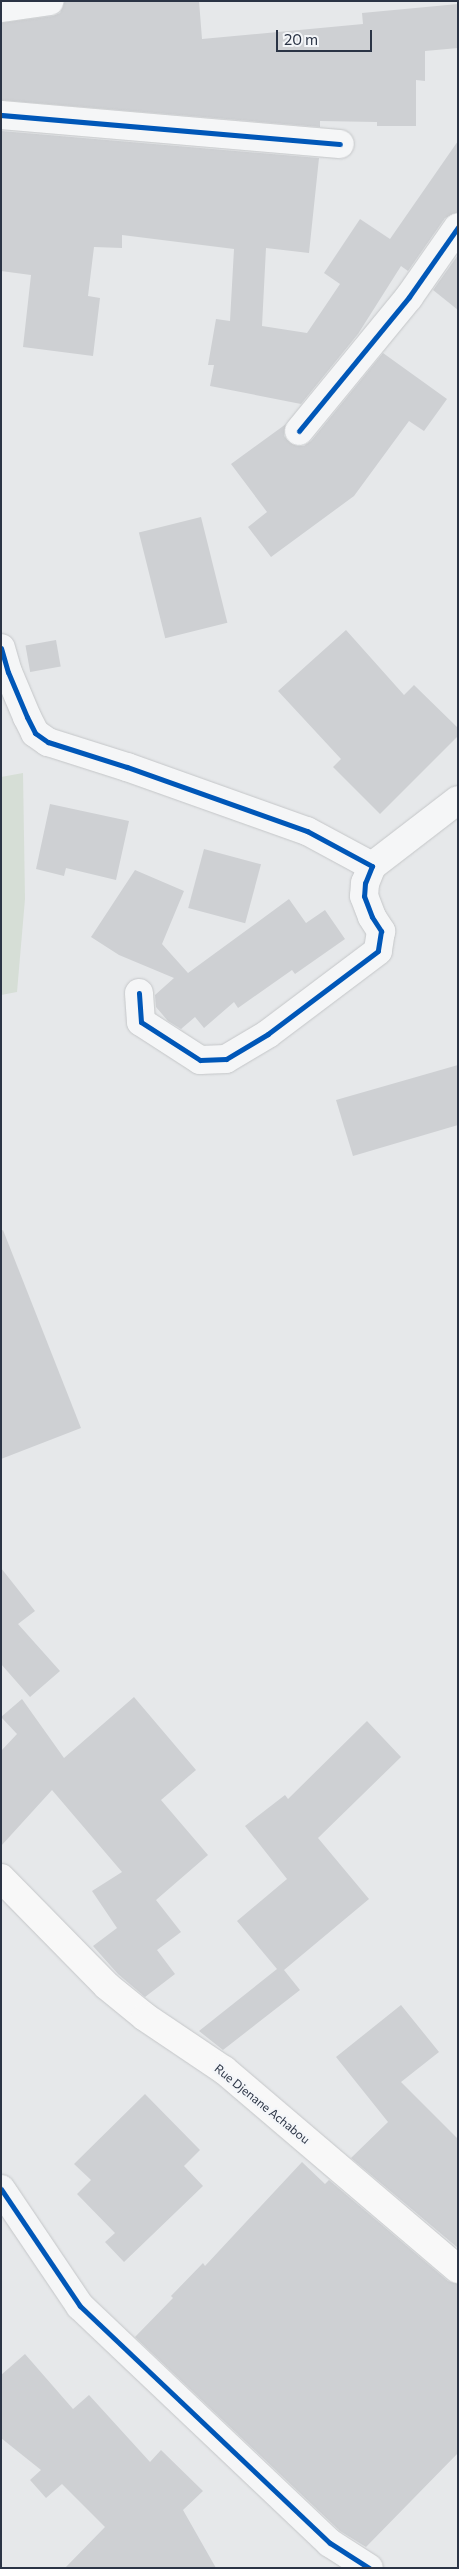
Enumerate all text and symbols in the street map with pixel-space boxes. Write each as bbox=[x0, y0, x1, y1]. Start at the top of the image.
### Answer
scale bar bbox=[279, 20, 375, 52]
text: 20 m bbox=[284, 30, 318, 48]
street label: Rue Djenane Achabou bbox=[212, 2061, 312, 2147]

